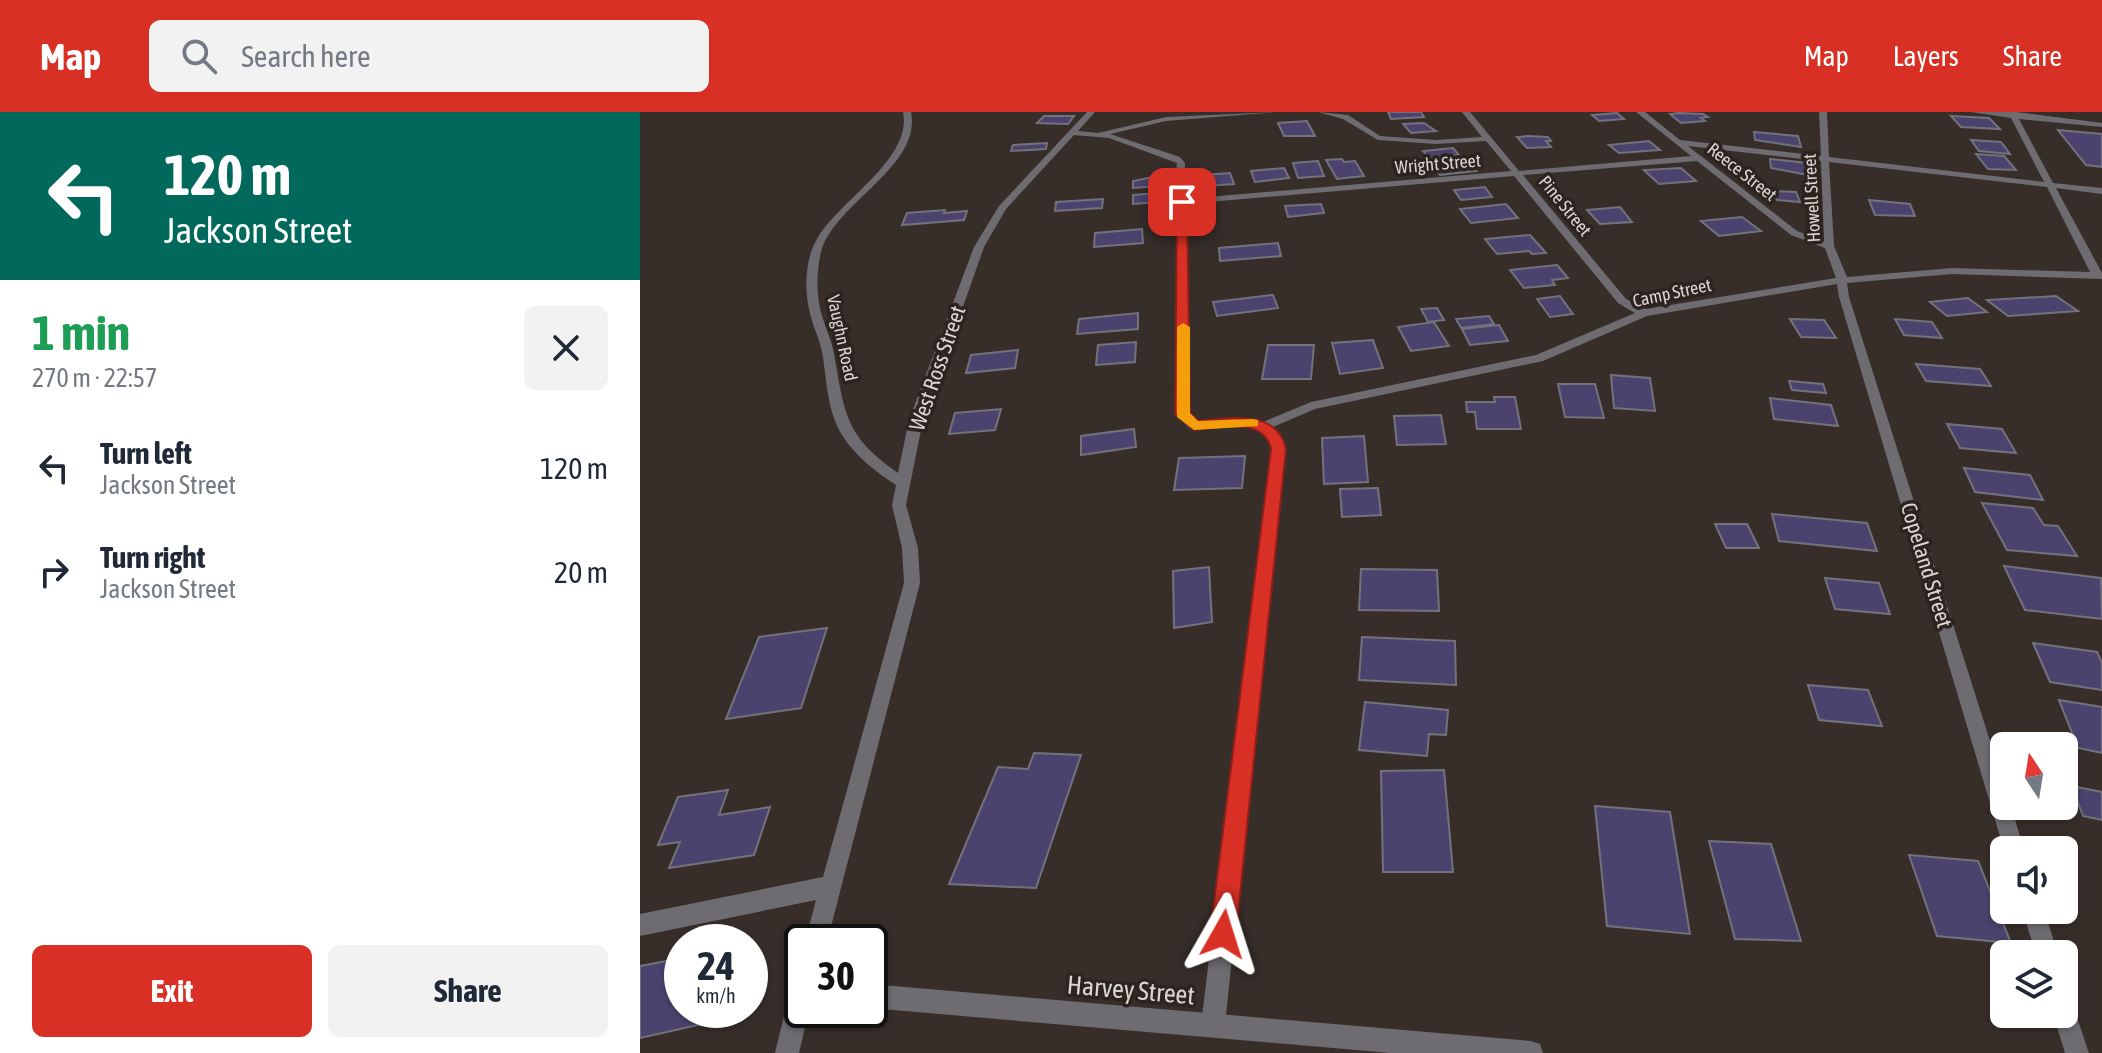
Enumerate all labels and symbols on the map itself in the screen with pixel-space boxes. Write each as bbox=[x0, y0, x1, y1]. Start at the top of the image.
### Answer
street label: Reece Street bbox=[1704, 138, 1781, 205]
street label: Wright Street bbox=[1394, 149, 1482, 178]
street label: Howell Street bbox=[1799, 153, 1824, 243]
pin bbox=[1148, 168, 1216, 236]
street label: Pine Street bbox=[1535, 171, 1596, 240]
street label: Camp Street bbox=[1631, 274, 1713, 311]
street label: Vaughn Road bbox=[823, 293, 862, 383]
street label: West Ross Street bbox=[903, 302, 971, 434]
street label: Copeland Street bbox=[1896, 499, 1958, 631]
north arrow bbox=[1990, 732, 2078, 820]
position arrow bbox=[1181, 892, 1265, 976]
speed limit sign: 30 bbox=[784, 924, 888, 1028]
street label: Harvey Street bbox=[1066, 969, 1196, 1011]

